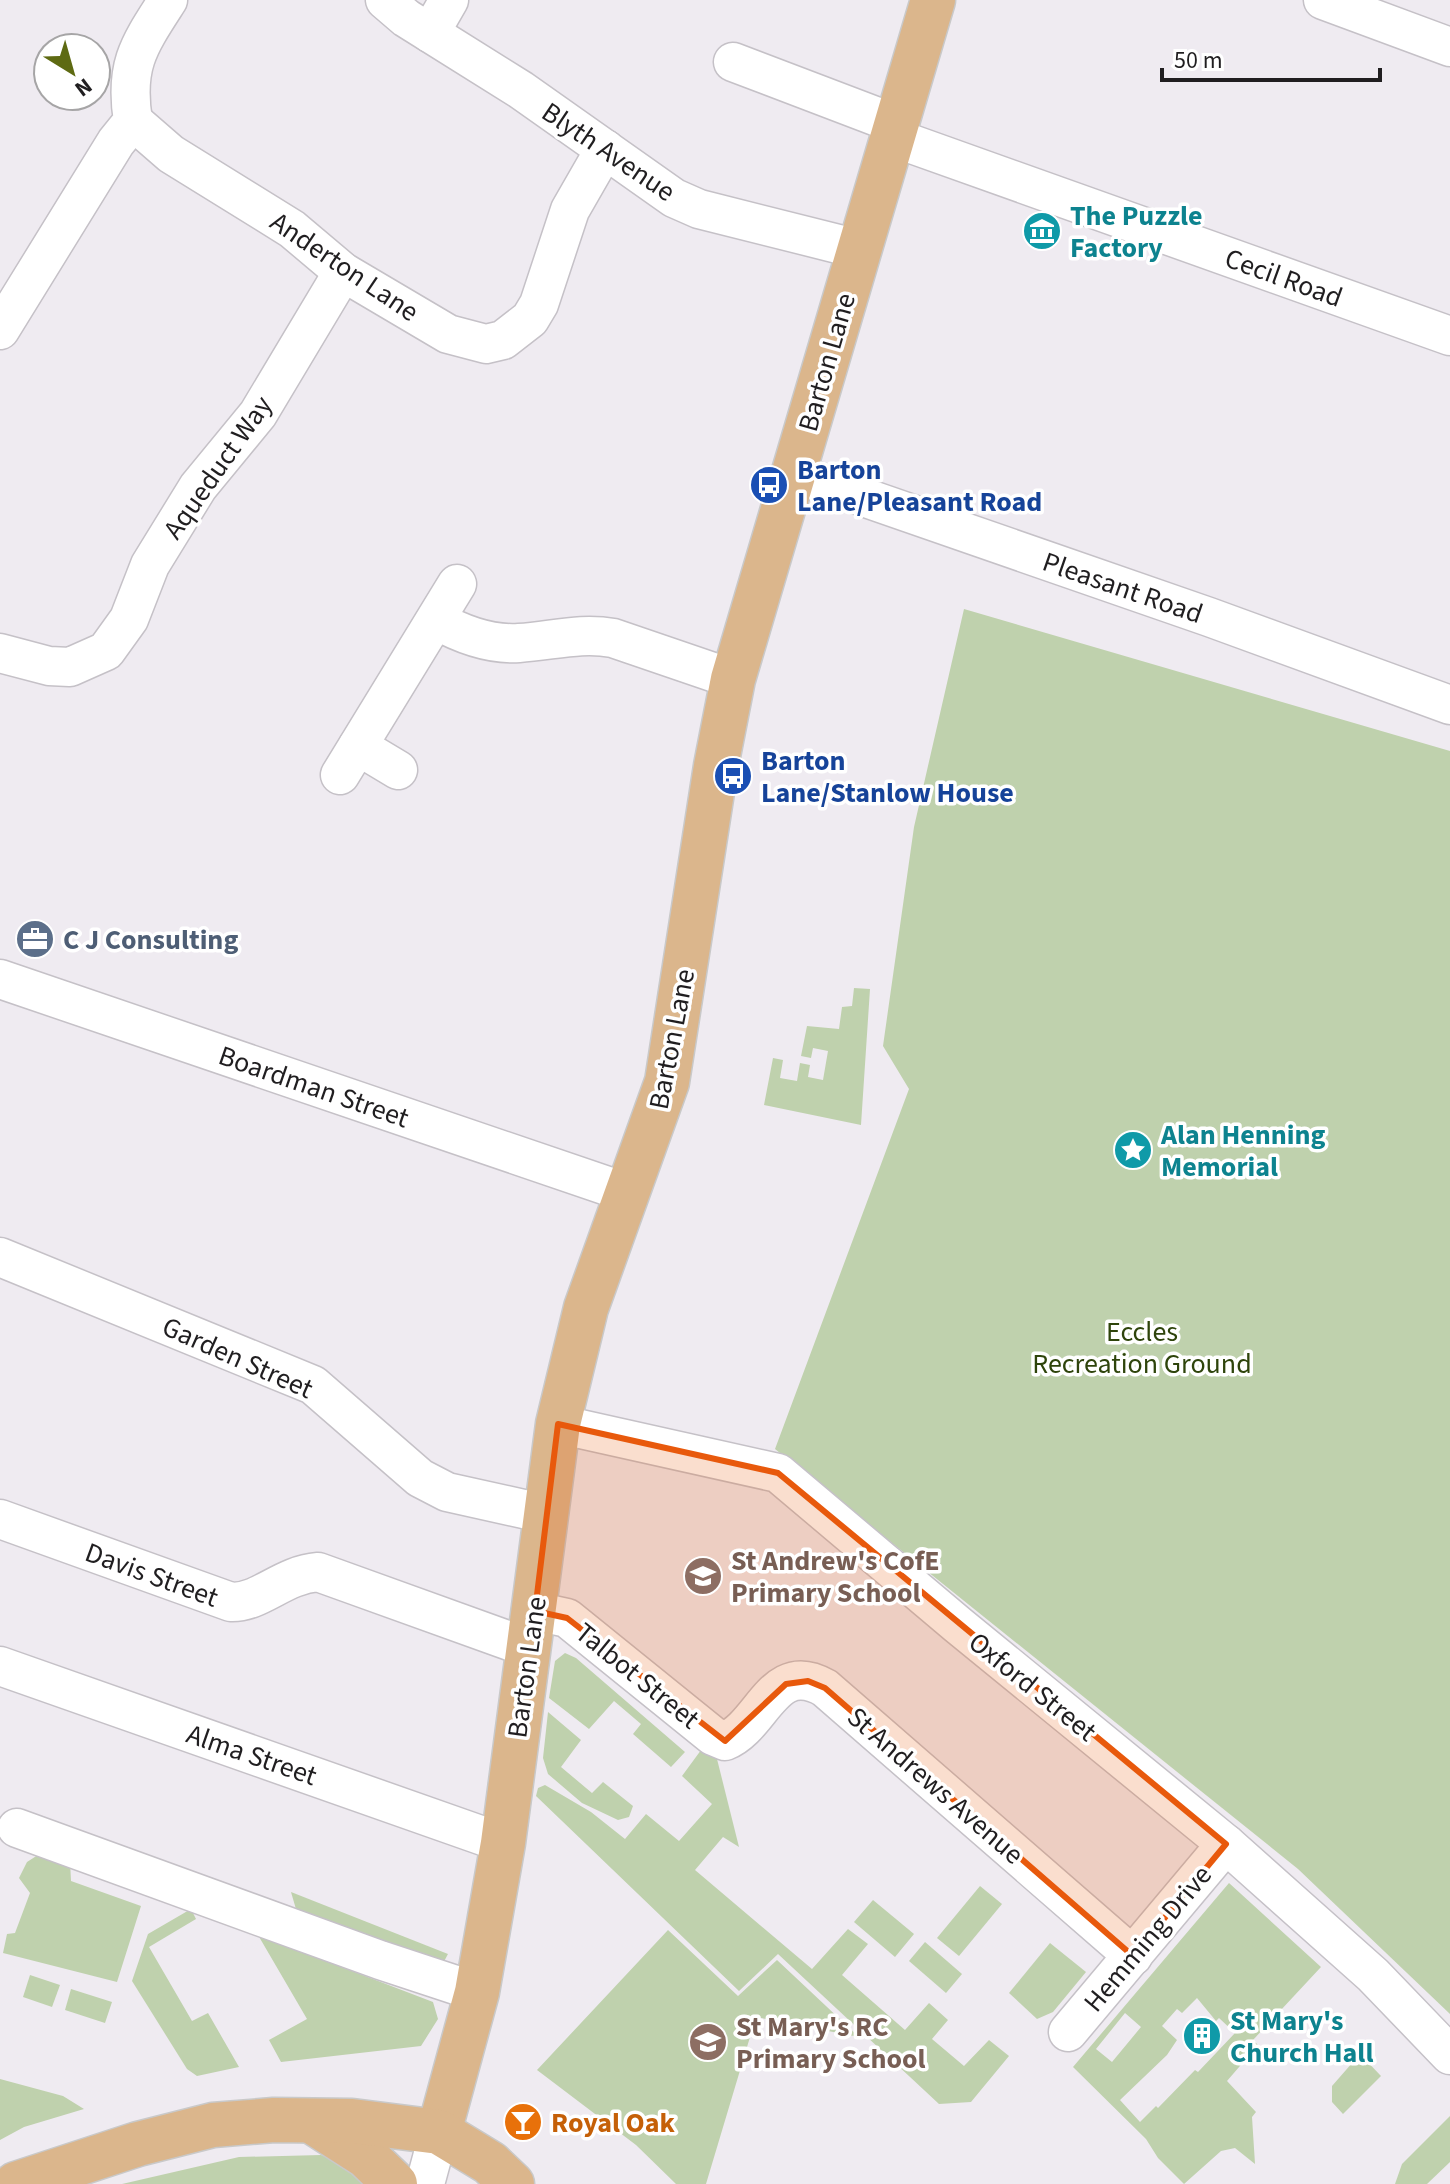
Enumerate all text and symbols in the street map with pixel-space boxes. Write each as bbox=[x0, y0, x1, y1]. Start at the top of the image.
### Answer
north arrow bbox=[32, 32, 112, 112]
scale bar bbox=[1162, 32, 1380, 82]
text: 50 m bbox=[1174, 43, 1223, 78]
text: N bbox=[68, 70, 99, 104]
street label: Blyth Avenue bbox=[534, 92, 683, 211]
place label: The Puzzle Factory bbox=[1070, 196, 1203, 268]
street label: Anderton Lane bbox=[262, 202, 427, 331]
museum icon: The Puzzle Factory bbox=[1021, 210, 1063, 252]
street label: Cecil Road bbox=[1219, 238, 1348, 318]
street label: Barton Lane bbox=[788, 288, 866, 436]
street label: Aqueduct Way bbox=[154, 388, 282, 547]
place label: Barton Lane/Pleasant Road bbox=[797, 450, 1042, 522]
bus stop icon: Barton Lane/Pleasant Road bbox=[748, 464, 790, 506]
street label: Pleasant Road bbox=[1037, 542, 1208, 634]
place label: Barton Lane/Stanlow House bbox=[761, 741, 1014, 813]
bus stop icon: Barton Lane/Stanlow House bbox=[712, 755, 754, 797]
office icon: C J Consulting bbox=[14, 918, 56, 960]
place label: C J Consulting bbox=[63, 920, 238, 960]
street label: Barton Lane bbox=[639, 965, 705, 1113]
street label: Boardman Street bbox=[213, 1036, 415, 1138]
place label: Alan Henning Memorial bbox=[1160, 1115, 1326, 1187]
place icon: Alan Henning Memorial bbox=[1112, 1129, 1154, 1171]
street label: Garden Street bbox=[156, 1307, 320, 1409]
park label: Eccles Recreation Ground bbox=[1032, 1312, 1252, 1384]
street label: Davis Street bbox=[80, 1532, 224, 1618]
place label: St Andrew's CofE Primary School bbox=[731, 1541, 940, 1613]
school or university icon: St Andrew's CofE Primary School bbox=[682, 1555, 724, 1597]
street label: Barton Lane bbox=[497, 1594, 557, 1740]
street label: Talbot Street bbox=[567, 1613, 709, 1739]
street label: Oxford Street bbox=[960, 1623, 1105, 1751]
street label: St Andrews Avenue bbox=[838, 1698, 1032, 1874]
street label: Alma Street bbox=[181, 1714, 323, 1796]
street label: Hemming Drive bbox=[1074, 1856, 1221, 2021]
place label: St Mary's Church Hall bbox=[1230, 2001, 1373, 2073]
place label: St Mary's RC Primary School bbox=[736, 2007, 926, 2079]
building icon: St Mary's Church Hall bbox=[1181, 2015, 1223, 2057]
school or university icon: St Mary's RC Primary School bbox=[687, 2021, 729, 2063]
bar icon: Royal Oak bbox=[502, 2101, 544, 2143]
place label: Royal Oak bbox=[551, 2103, 675, 2143]

